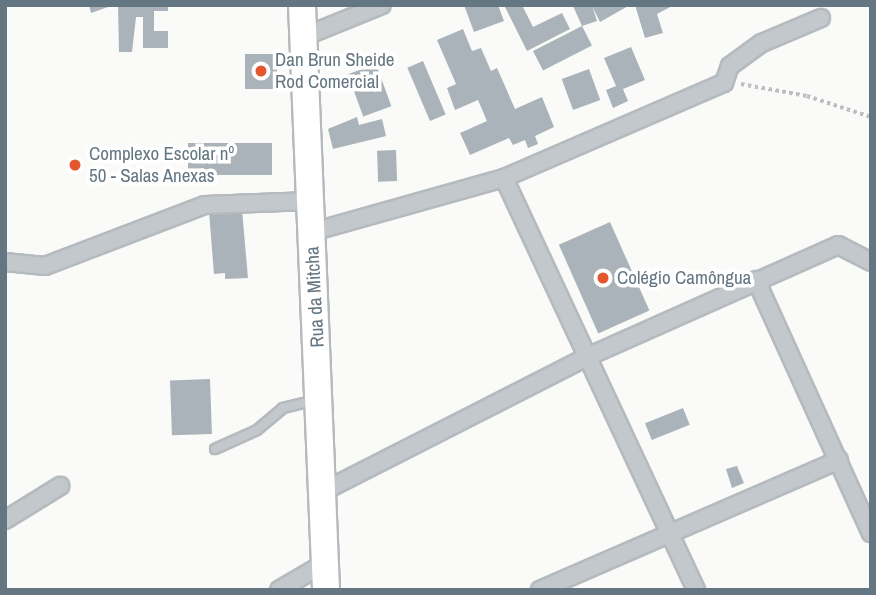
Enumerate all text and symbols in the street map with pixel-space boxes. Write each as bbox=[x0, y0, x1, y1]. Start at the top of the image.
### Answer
place label: Dan Brun Sheide Rod Comercial bbox=[275, 49, 395, 93]
marker: Dan Brun Sheide Rod Comercial bbox=[253, 63, 269, 79]
place label: Complexo Escolar nº 50 - Salas Anexas bbox=[89, 143, 234, 187]
marker: Complexo Escolar nº 50 - Salas Anexas bbox=[67, 157, 83, 173]
street label: Rua da Mitcha bbox=[301, 246, 329, 348]
place label: Colégio Camôngua bbox=[617, 267, 751, 289]
marker: Colégio Camôngua bbox=[595, 270, 611, 286]

